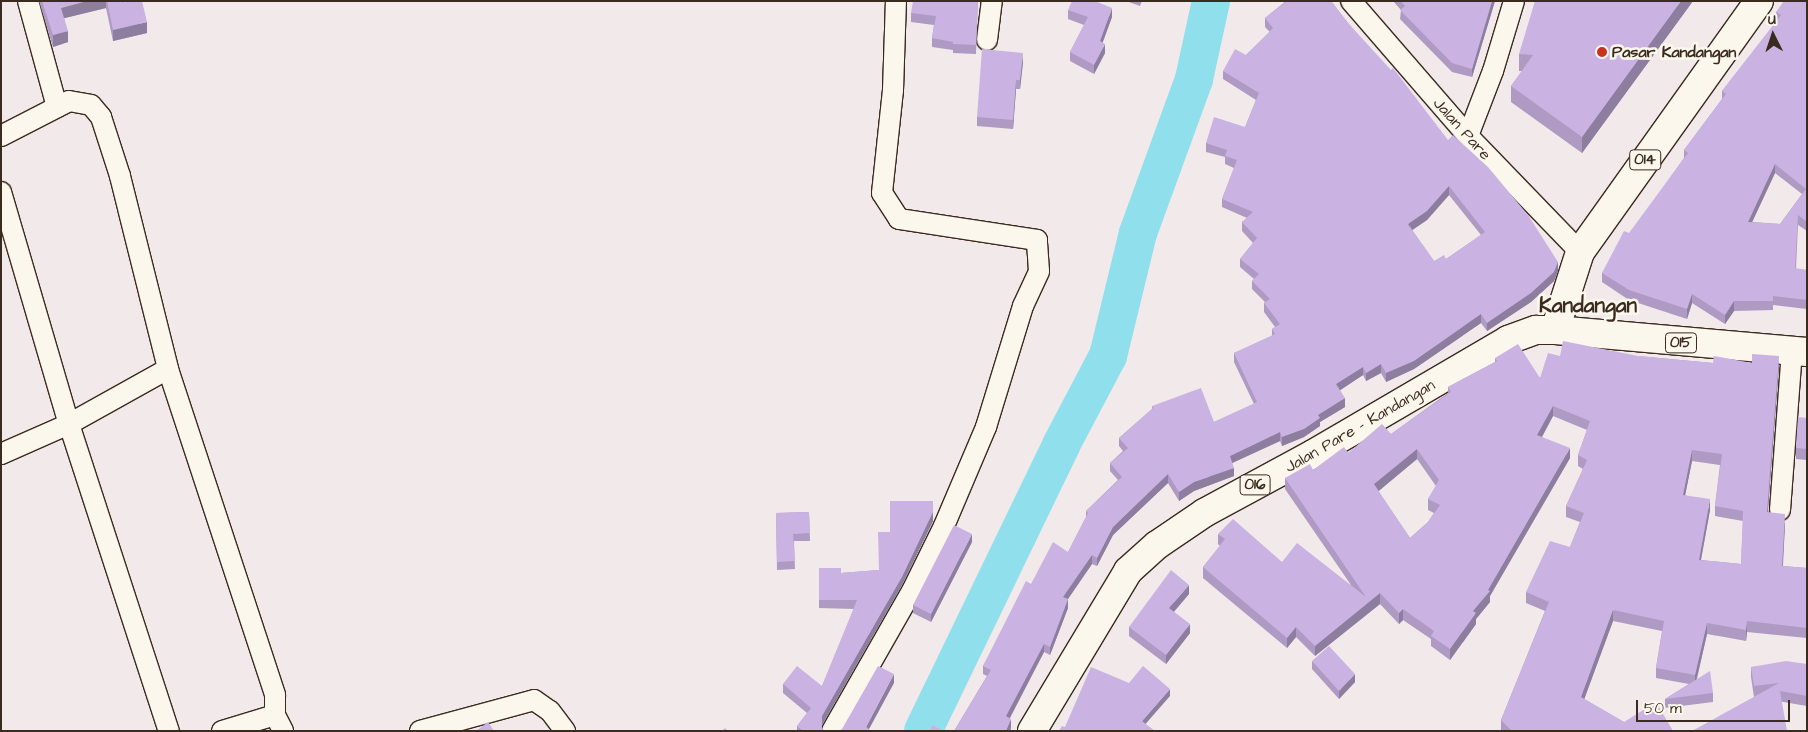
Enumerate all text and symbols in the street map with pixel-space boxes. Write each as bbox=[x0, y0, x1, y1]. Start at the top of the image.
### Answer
north arrow bbox=[1748, 10, 1798, 60]
text: U bbox=[1767, 10, 1777, 30]
place label: Pasar Kandangan bbox=[1612, 42, 1736, 62]
marker: Pasar Kandangan bbox=[1596, 46, 1608, 58]
street label: Jalan Pare bbox=[1429, 94, 1495, 164]
road number: 014 bbox=[1629, 148, 1661, 172]
district label: Kandangan bbox=[1539, 293, 1637, 319]
road number: 015 bbox=[1665, 330, 1697, 356]
street label: Jalan Pare - Kandangan bbox=[1282, 375, 1438, 477]
road number: 016 bbox=[1239, 472, 1271, 498]
scale bar bbox=[1638, 690, 1792, 722]
text: 50 m bbox=[1644, 698, 1682, 719]

